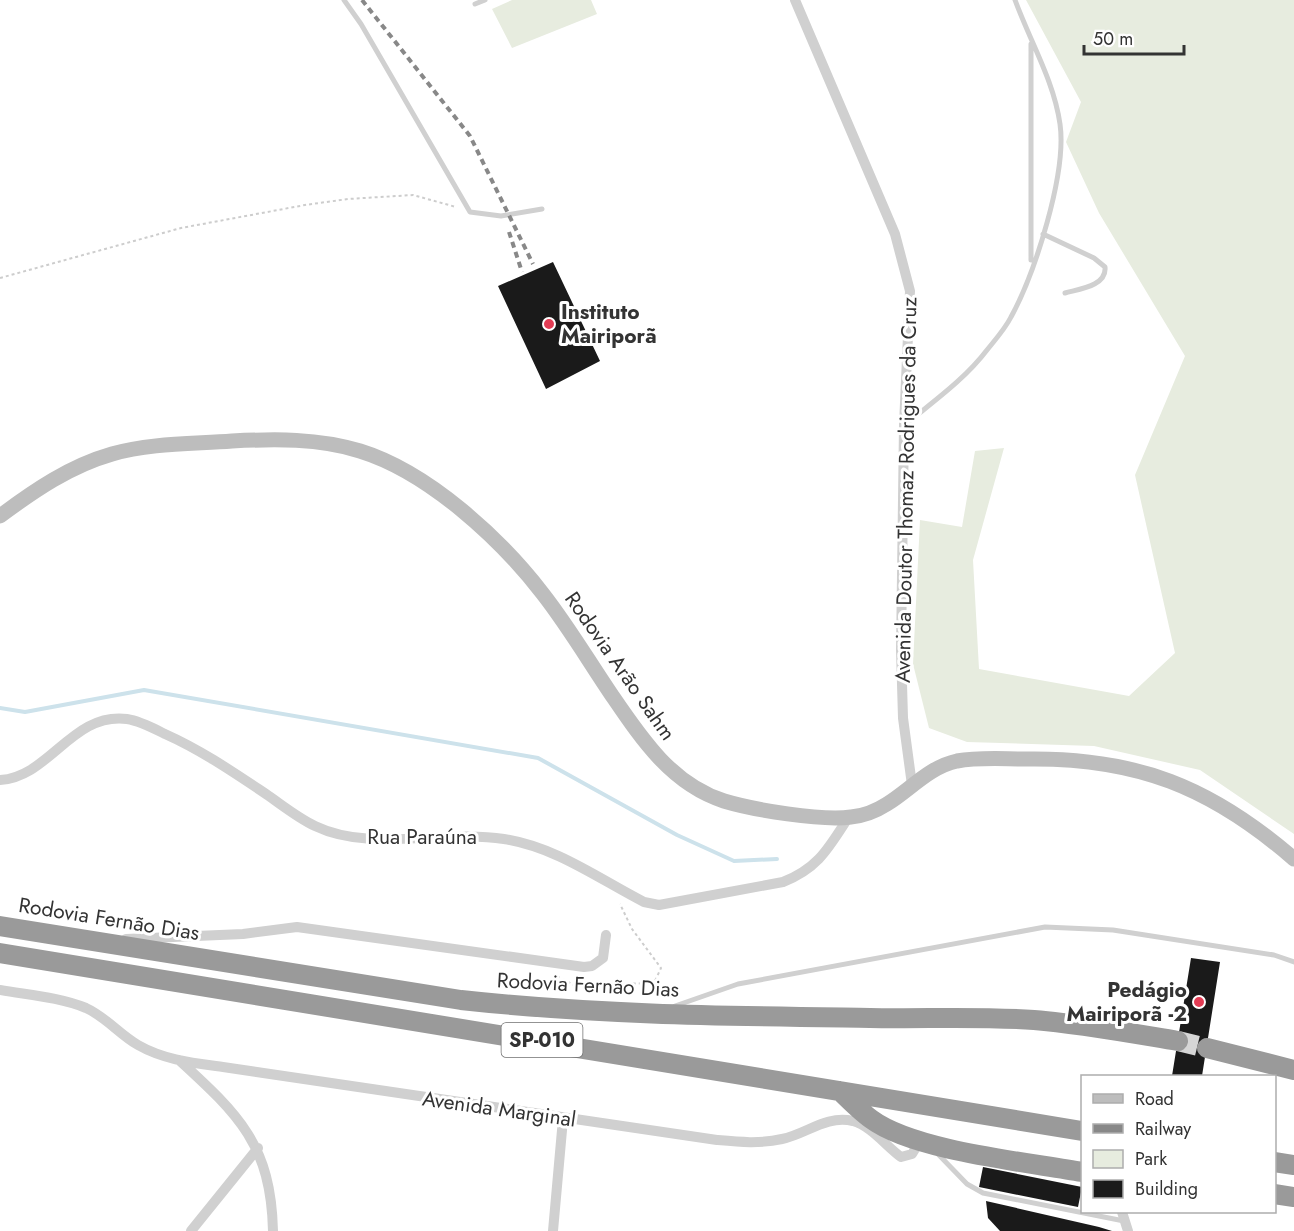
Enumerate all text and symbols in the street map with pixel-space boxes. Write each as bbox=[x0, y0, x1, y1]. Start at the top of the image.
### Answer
scale bar bbox=[1084, 18, 1184, 56]
text: 50 m bbox=[1093, 26, 1133, 52]
street label: Avenida Doutor Thomaz Rodrigues da Cruz bbox=[888, 296, 924, 683]
place label: Instituto Mairiporã bbox=[561, 297, 657, 351]
marker: Instituto Mairiporã bbox=[542, 317, 556, 331]
street label: Rodovia Arão Sahm bbox=[557, 586, 683, 746]
street label: Rua Paraúna bbox=[367, 822, 477, 852]
street label: Rodovia Fernão Dias bbox=[16, 890, 202, 948]
street label: Rodovia Fernão Dias bbox=[496, 965, 680, 1005]
place label: Pedágio Mairiporã -2 bbox=[1067, 975, 1187, 1029]
marker: Pedágio Mairiporã -2 bbox=[1192, 995, 1206, 1009]
road number: SP-010 bbox=[502, 1023, 582, 1057]
legend bbox=[1081, 1075, 1276, 1213]
street label: Avenida Marginal bbox=[420, 1083, 578, 1135]
text: Road bbox=[1135, 1086, 1174, 1112]
text: Railway bbox=[1135, 1116, 1191, 1142]
text: Park bbox=[1135, 1146, 1167, 1172]
text: Building bbox=[1135, 1176, 1198, 1202]

